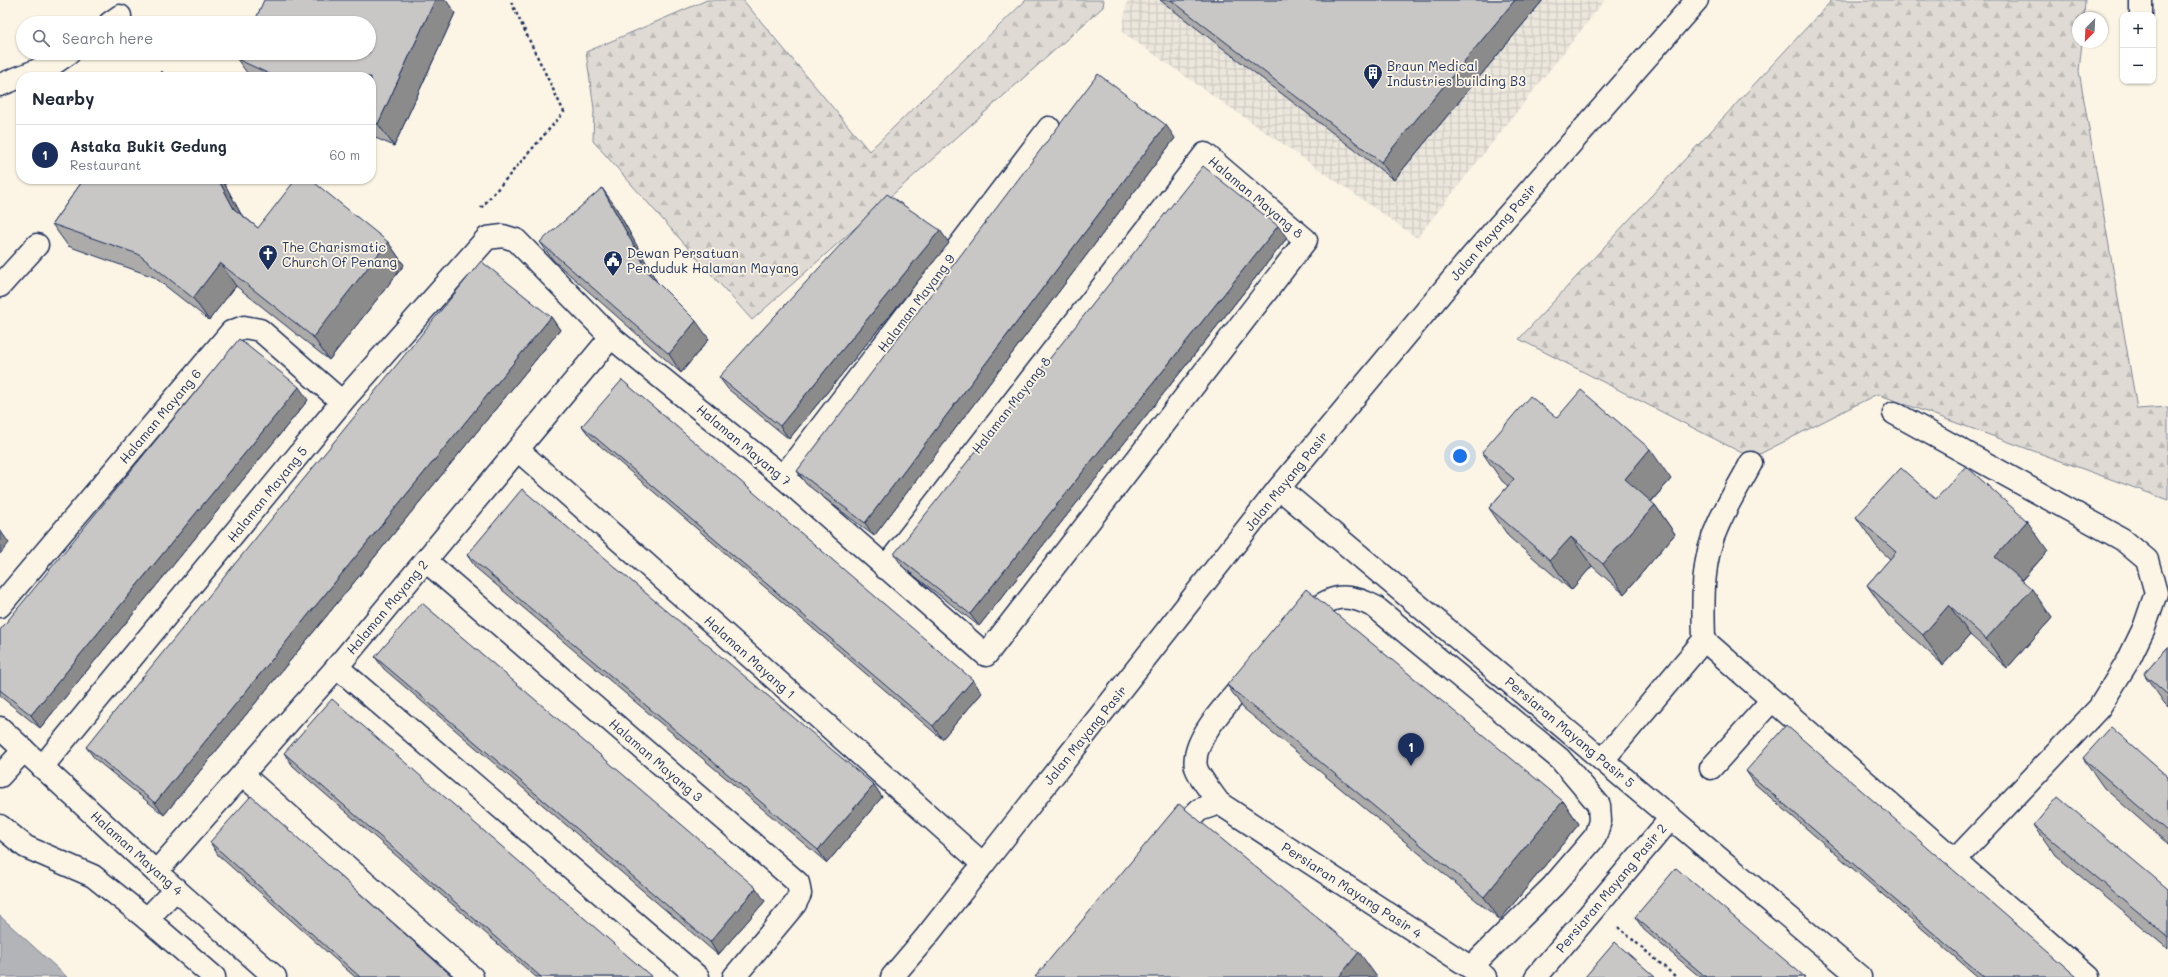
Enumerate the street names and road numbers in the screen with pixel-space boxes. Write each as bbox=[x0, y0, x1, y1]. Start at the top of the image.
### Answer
street label: Halaman Mayang 8 bbox=[1205, 152, 1307, 241]
street label: Jalan Mayang Pasir bbox=[1446, 180, 1539, 284]
street label: Halaman Mayang 9 bbox=[873, 250, 958, 355]
street label: Halaman Mayang 8 bbox=[967, 353, 1054, 457]
street label: Halaman Mayang 6 bbox=[115, 365, 204, 467]
street label: Halaman Mayang 7 bbox=[694, 400, 795, 489]
street label: Jalan Mayang Pasir bbox=[1240, 428, 1331, 534]
street label: Halaman Mayang 5 bbox=[223, 442, 310, 545]
street label: Halaman Mayang 2 bbox=[342, 556, 431, 657]
street label: Halaman Mayang 1 bbox=[701, 611, 799, 702]
street label: Persiaran Mayang Pasir 5 bbox=[1502, 672, 1639, 791]
street label: Jalan Mayang Pasir bbox=[1039, 682, 1130, 788]
street label: Halaman Mayang 3 bbox=[606, 714, 707, 805]
street label: Halaman Mayang 4 bbox=[88, 807, 187, 899]
street label: Persiaran Mayang Pasir 2 bbox=[1552, 820, 1670, 956]
street label: Persiaran Mayang Pasir 4 bbox=[1279, 838, 1426, 942]

